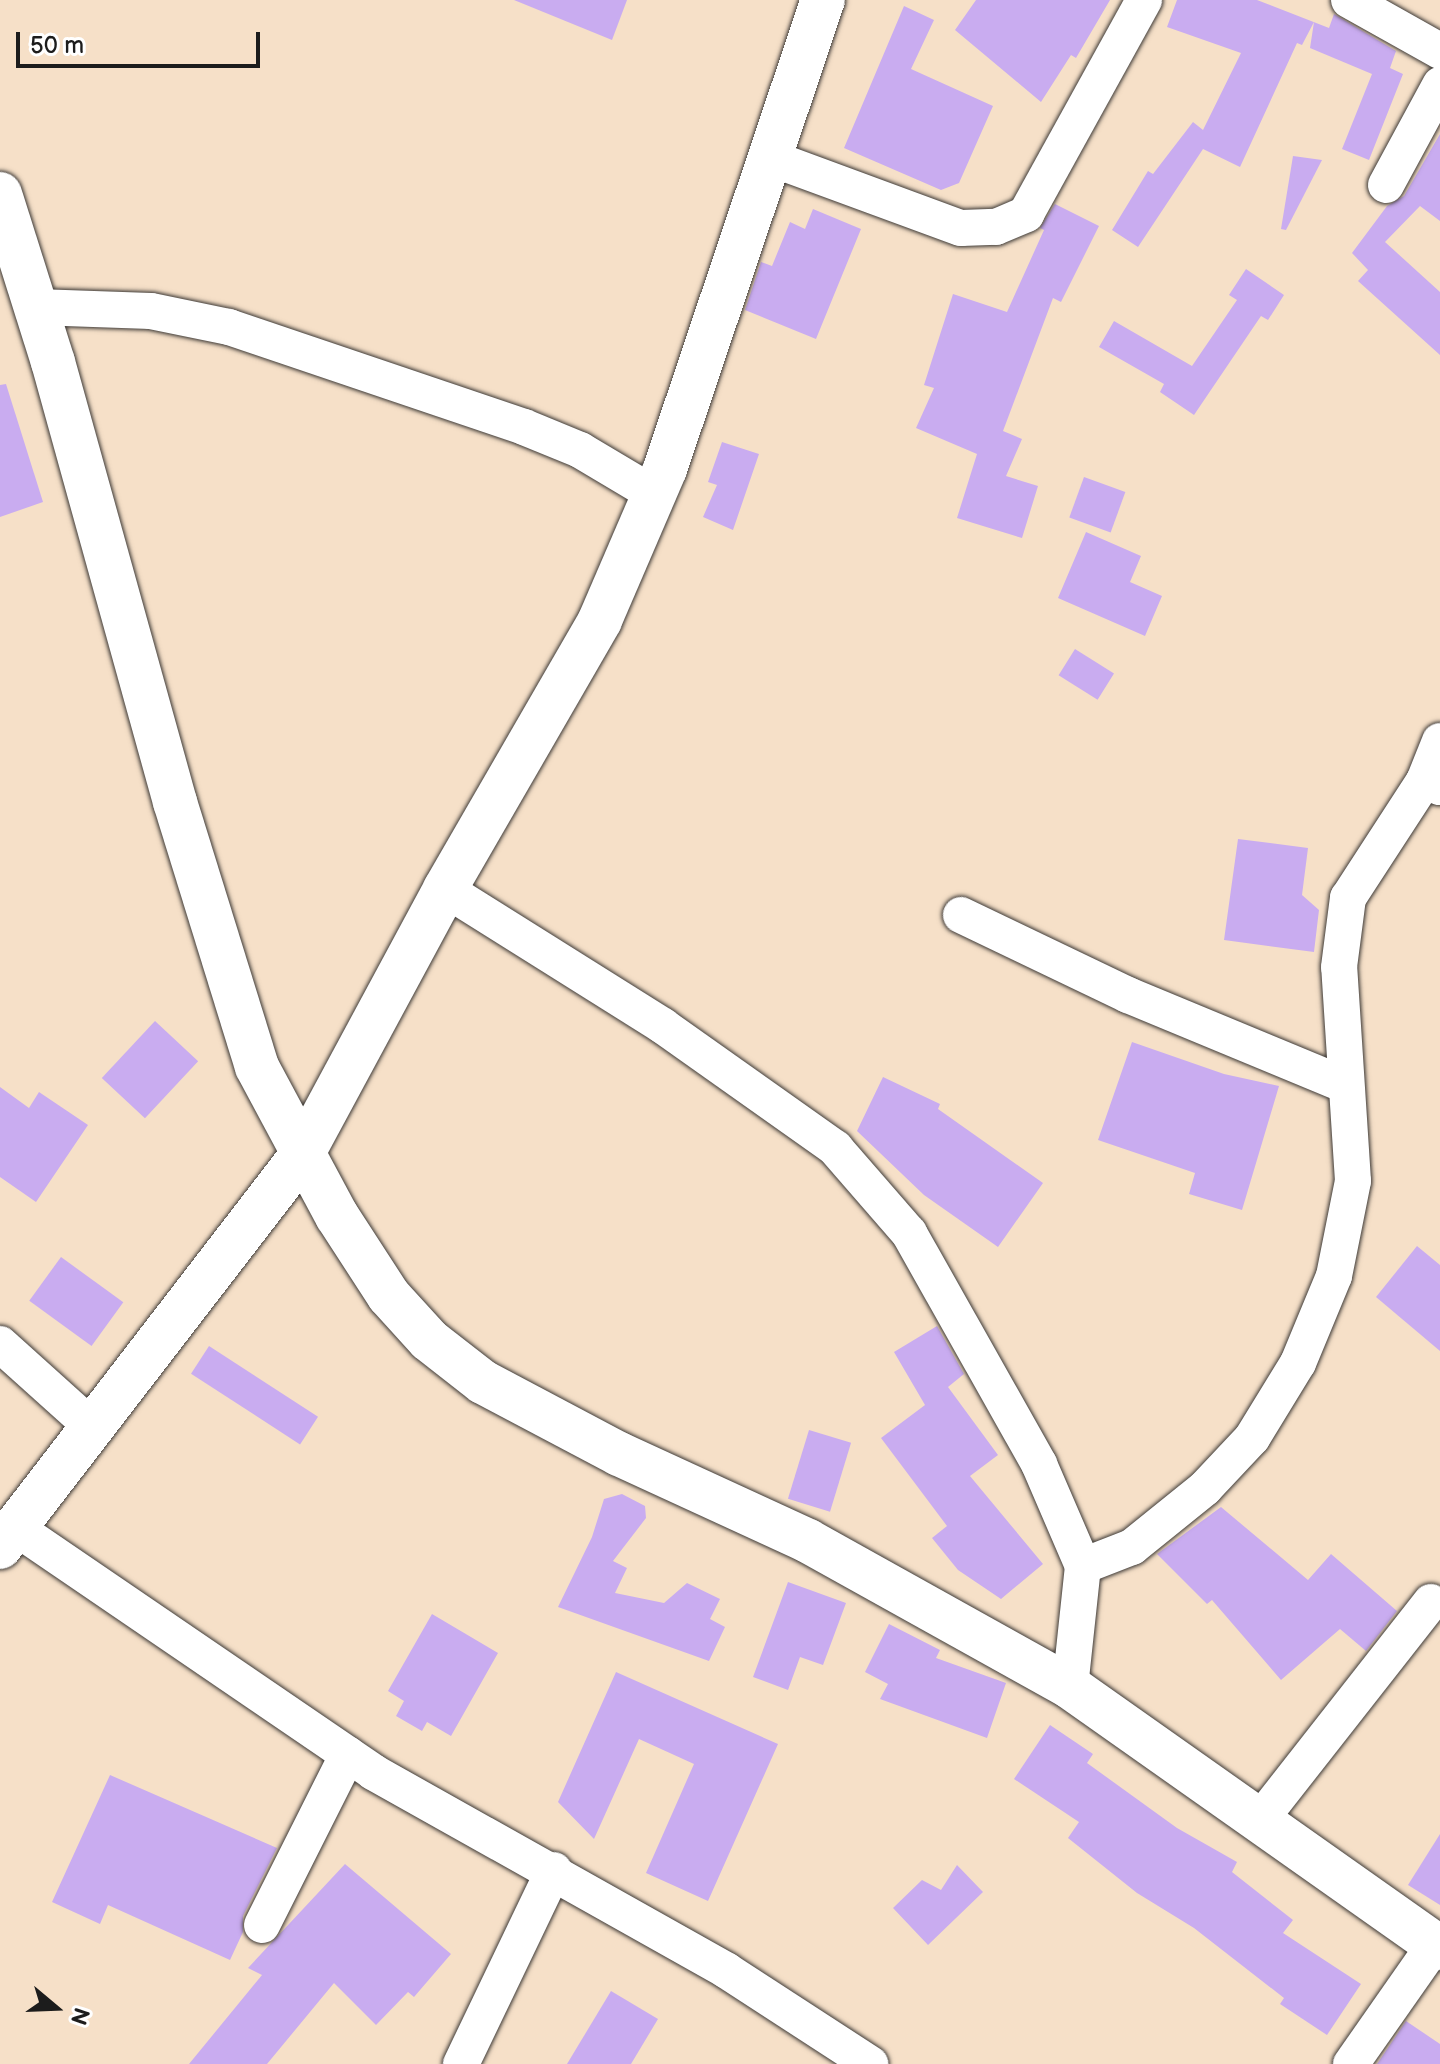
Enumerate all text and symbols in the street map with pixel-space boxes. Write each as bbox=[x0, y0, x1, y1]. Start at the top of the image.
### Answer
scale bar bbox=[20, 16, 264, 66]
text: 50 m bbox=[30, 31, 84, 60]
north arrow bbox=[16, 1968, 96, 2048]
text: N bbox=[64, 2004, 95, 2028]

